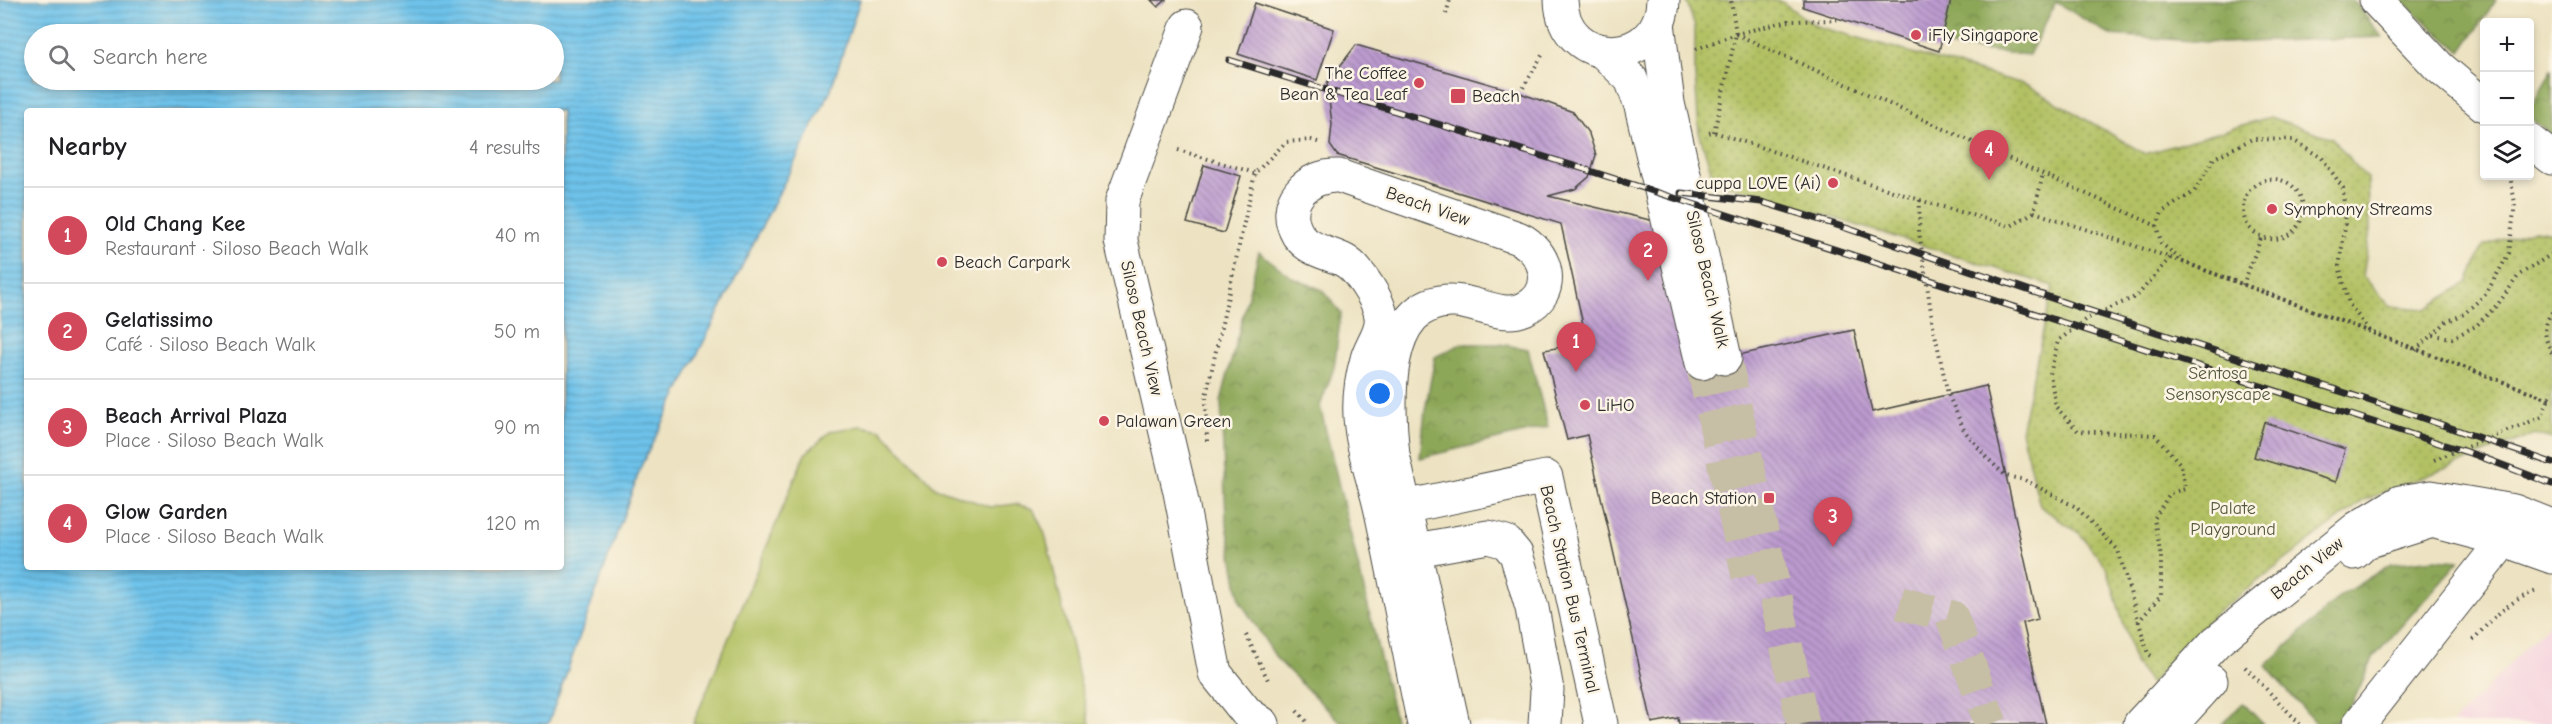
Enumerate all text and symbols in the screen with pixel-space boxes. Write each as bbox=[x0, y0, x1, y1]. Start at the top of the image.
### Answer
map controls bbox=[2480, 18, 2534, 180]
button: + bbox=[2480, 18, 2534, 72]
search box bbox=[24, 24, 564, 90]
place label: iFly Singapore bbox=[1928, 25, 2038, 46]
marker: iFly Singapore bbox=[1909, 28, 1923, 42]
icon: search bbox=[45, 41, 78, 74]
text: Search here bbox=[93, 44, 208, 70]
place label: The Coffee Bean & Tea Leaf bbox=[1280, 63, 1408, 105]
button: − bbox=[2480, 72, 2534, 126]
marker: The Coffee Bean & Tea Leaf bbox=[1412, 76, 1426, 90]
place label: Beach bbox=[1472, 86, 1520, 107]
marker: Beach bbox=[1449, 87, 1467, 105]
button: layers bbox=[2480, 126, 2534, 180]
pin: 4 bbox=[1970, 130, 2008, 180]
text: Nearby bbox=[48, 132, 127, 162]
text: 4 results bbox=[469, 136, 540, 159]
place label: cuppa LOVE (Ai) bbox=[1696, 173, 1821, 194]
marker: cuppa LOVE (Ai) bbox=[1826, 176, 1840, 190]
street label: Beach View bbox=[1383, 182, 1473, 231]
place label: Symphony Streams bbox=[2284, 199, 2432, 220]
marker: Symphony Streams bbox=[2265, 202, 2279, 216]
street label: Siloso Beach Walk bbox=[1681, 208, 1734, 350]
text: Old Chang Kee bbox=[105, 211, 245, 237]
text: 1 bbox=[64, 224, 71, 247]
text: 40 m bbox=[495, 224, 540, 247]
pin: 2 bbox=[1628, 232, 1668, 281]
text: Restaurant · Siloso Beach Walk bbox=[105, 237, 368, 260]
place label: Beach Carpark bbox=[954, 252, 1070, 273]
marker: Beach Carpark bbox=[935, 255, 949, 269]
street label: Siloso Beach View bbox=[1116, 259, 1167, 398]
text: Gelatissimo bbox=[105, 307, 213, 333]
text: 2 bbox=[63, 320, 72, 343]
text: 50 m bbox=[494, 320, 540, 343]
pin: 1 bbox=[1556, 322, 1596, 372]
text: Café · Siloso Beach Walk bbox=[105, 333, 316, 356]
park label: Sentosa Sensoryscape bbox=[2165, 363, 2271, 405]
your location bbox=[1365, 379, 1394, 408]
place label: LiHO bbox=[1597, 395, 1635, 416]
marker: LiHO bbox=[1578, 398, 1592, 412]
text: Beach Arrival Plaza bbox=[105, 403, 287, 429]
place label: Palawan Green bbox=[1116, 411, 1231, 432]
marker: Palawan Green bbox=[1097, 414, 1111, 428]
text: 3 bbox=[63, 416, 72, 439]
text: 90 m bbox=[494, 416, 540, 439]
text: Place · Siloso Beach Walk bbox=[105, 429, 324, 452]
street label: Beach Station Bus Terminal bbox=[1535, 483, 1604, 695]
place label: Beach Station bbox=[1651, 488, 1757, 509]
marker: Beach Station bbox=[1762, 491, 1776, 505]
pin: 3 bbox=[1814, 498, 1852, 547]
park label: Palate Playground bbox=[2190, 498, 2276, 540]
text: Glow Garden bbox=[105, 499, 228, 525]
text: 4 bbox=[63, 512, 72, 535]
text: 120 m bbox=[486, 512, 540, 535]
text: Place · Siloso Beach Walk bbox=[105, 525, 324, 548]
street label: Beach View bbox=[2267, 533, 2348, 604]

